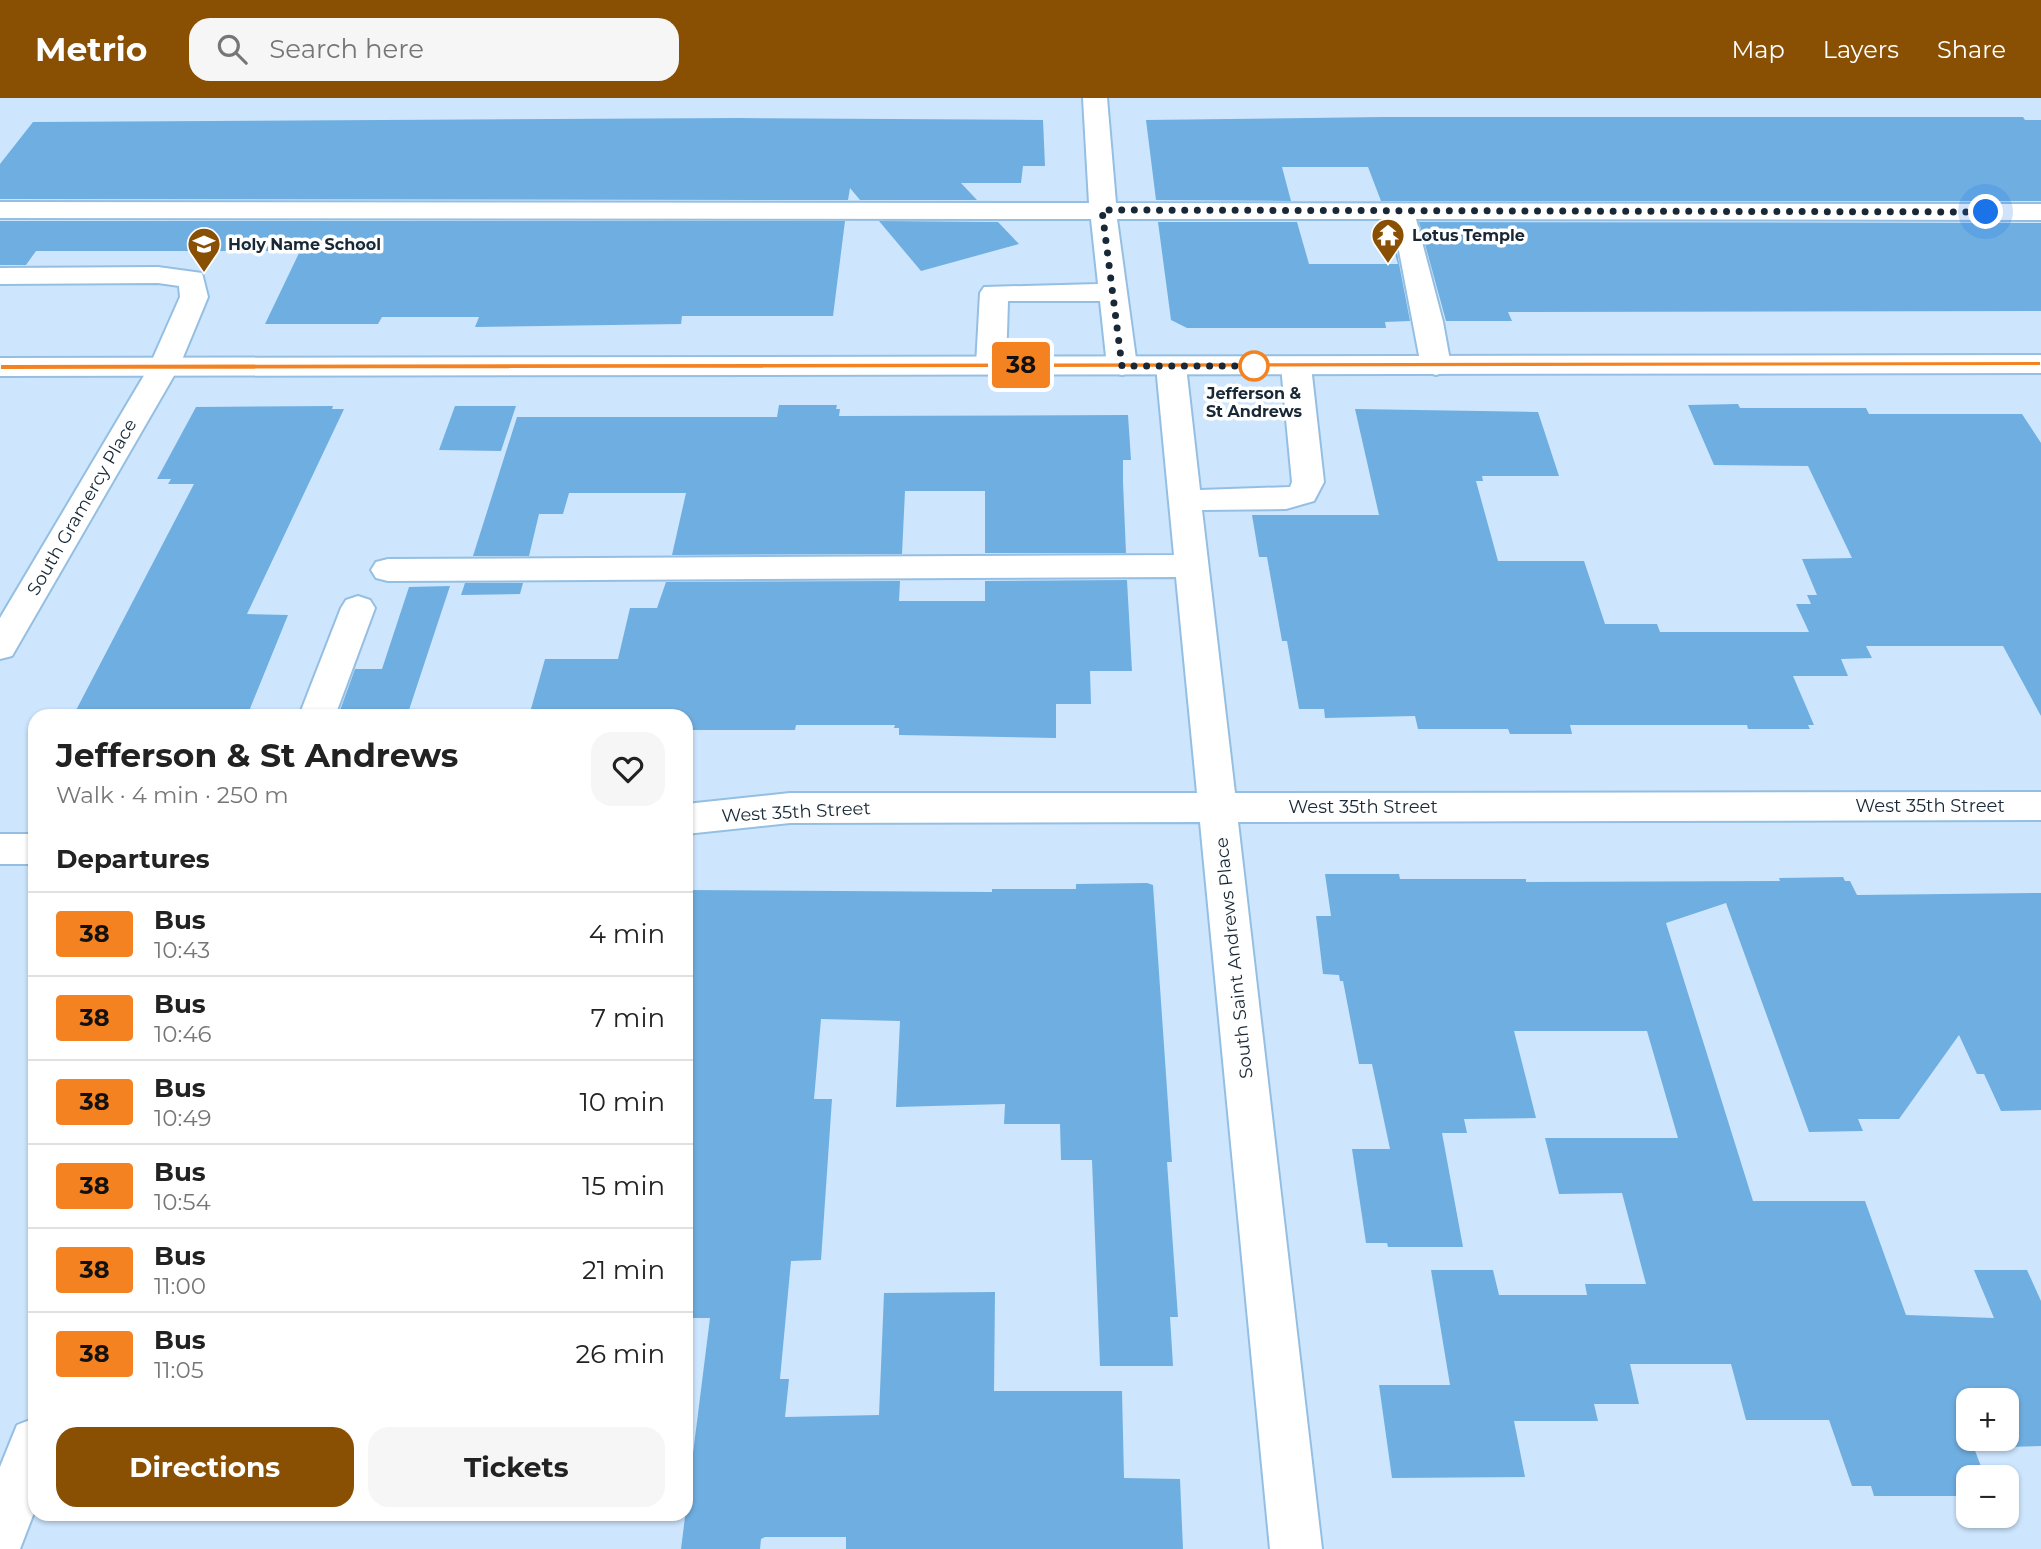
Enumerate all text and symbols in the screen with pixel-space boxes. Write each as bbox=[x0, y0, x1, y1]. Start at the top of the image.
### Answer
search box bbox=[189, 18, 679, 81]
text: Metrio bbox=[35, 29, 147, 69]
icon: search bbox=[213, 30, 251, 68]
text: Search here bbox=[269, 33, 424, 65]
text: Map bbox=[1731, 35, 1785, 64]
text: Layers bbox=[1823, 35, 1899, 64]
text: Share bbox=[1937, 35, 2006, 64]
your location bbox=[1968, 194, 2003, 229]
temple icon: Lotus Temple bbox=[1369, 216, 1407, 265]
school or university icon: Holy Name School bbox=[185, 225, 223, 274]
place label: Lotus Temple bbox=[1412, 226, 1525, 245]
place label: Holy Name School bbox=[228, 235, 381, 254]
line badge: 38 bbox=[990, 342, 1052, 388]
text: 38 bbox=[1006, 350, 1036, 379]
marker: Jefferson & St Andrews bbox=[1239, 351, 1269, 381]
place label: Jefferson & St Andrews bbox=[1206, 384, 1303, 421]
street label: South Gramercy Place bbox=[22, 415, 142, 599]
button: heart bbox=[591, 732, 665, 806]
text: Jefferson & St Andrews bbox=[56, 735, 458, 775]
text: Walk · 4 min · 250 m bbox=[56, 781, 289, 809]
street label: West 35th Street bbox=[1855, 795, 2005, 817]
street label: West 35th Street bbox=[1288, 796, 1438, 818]
street label: West 35th Street bbox=[721, 797, 871, 827]
street label: South Saint Andrews Place bbox=[1210, 836, 1258, 1080]
text: Departures bbox=[56, 843, 210, 875]
text: Bus bbox=[154, 904, 206, 936]
text: 4 min bbox=[589, 918, 665, 950]
text: 38 bbox=[79, 919, 110, 948]
text: 10:43 bbox=[154, 936, 210, 964]
text: Bus bbox=[154, 988, 206, 1020]
text: 7 min bbox=[591, 1002, 665, 1034]
text: 38 bbox=[79, 1003, 110, 1032]
text: 10:46 bbox=[154, 1020, 212, 1048]
text: Bus bbox=[154, 1072, 206, 1104]
text: 10 min bbox=[579, 1086, 665, 1118]
text: 38 bbox=[79, 1087, 110, 1116]
text: 10:49 bbox=[154, 1104, 211, 1132]
text: Bus bbox=[154, 1156, 206, 1188]
text: 15 min bbox=[582, 1170, 665, 1202]
text: 38 bbox=[79, 1171, 110, 1200]
text: 10:54 bbox=[154, 1188, 211, 1216]
text: Bus bbox=[154, 1240, 206, 1272]
text: 21 min bbox=[582, 1254, 665, 1286]
text: 38 bbox=[79, 1255, 110, 1284]
text: 11:00 bbox=[154, 1272, 206, 1300]
text: Bus bbox=[154, 1324, 206, 1356]
text: 26 min bbox=[575, 1338, 665, 1370]
text: 38 bbox=[79, 1339, 110, 1368]
text: 11:05 bbox=[154, 1356, 204, 1384]
map controls bbox=[1956, 1388, 2019, 1528]
button: + bbox=[1956, 1388, 2019, 1451]
button: Directions bbox=[56, 1427, 354, 1507]
button: Tickets bbox=[368, 1427, 665, 1507]
button: − bbox=[1956, 1465, 2019, 1528]

